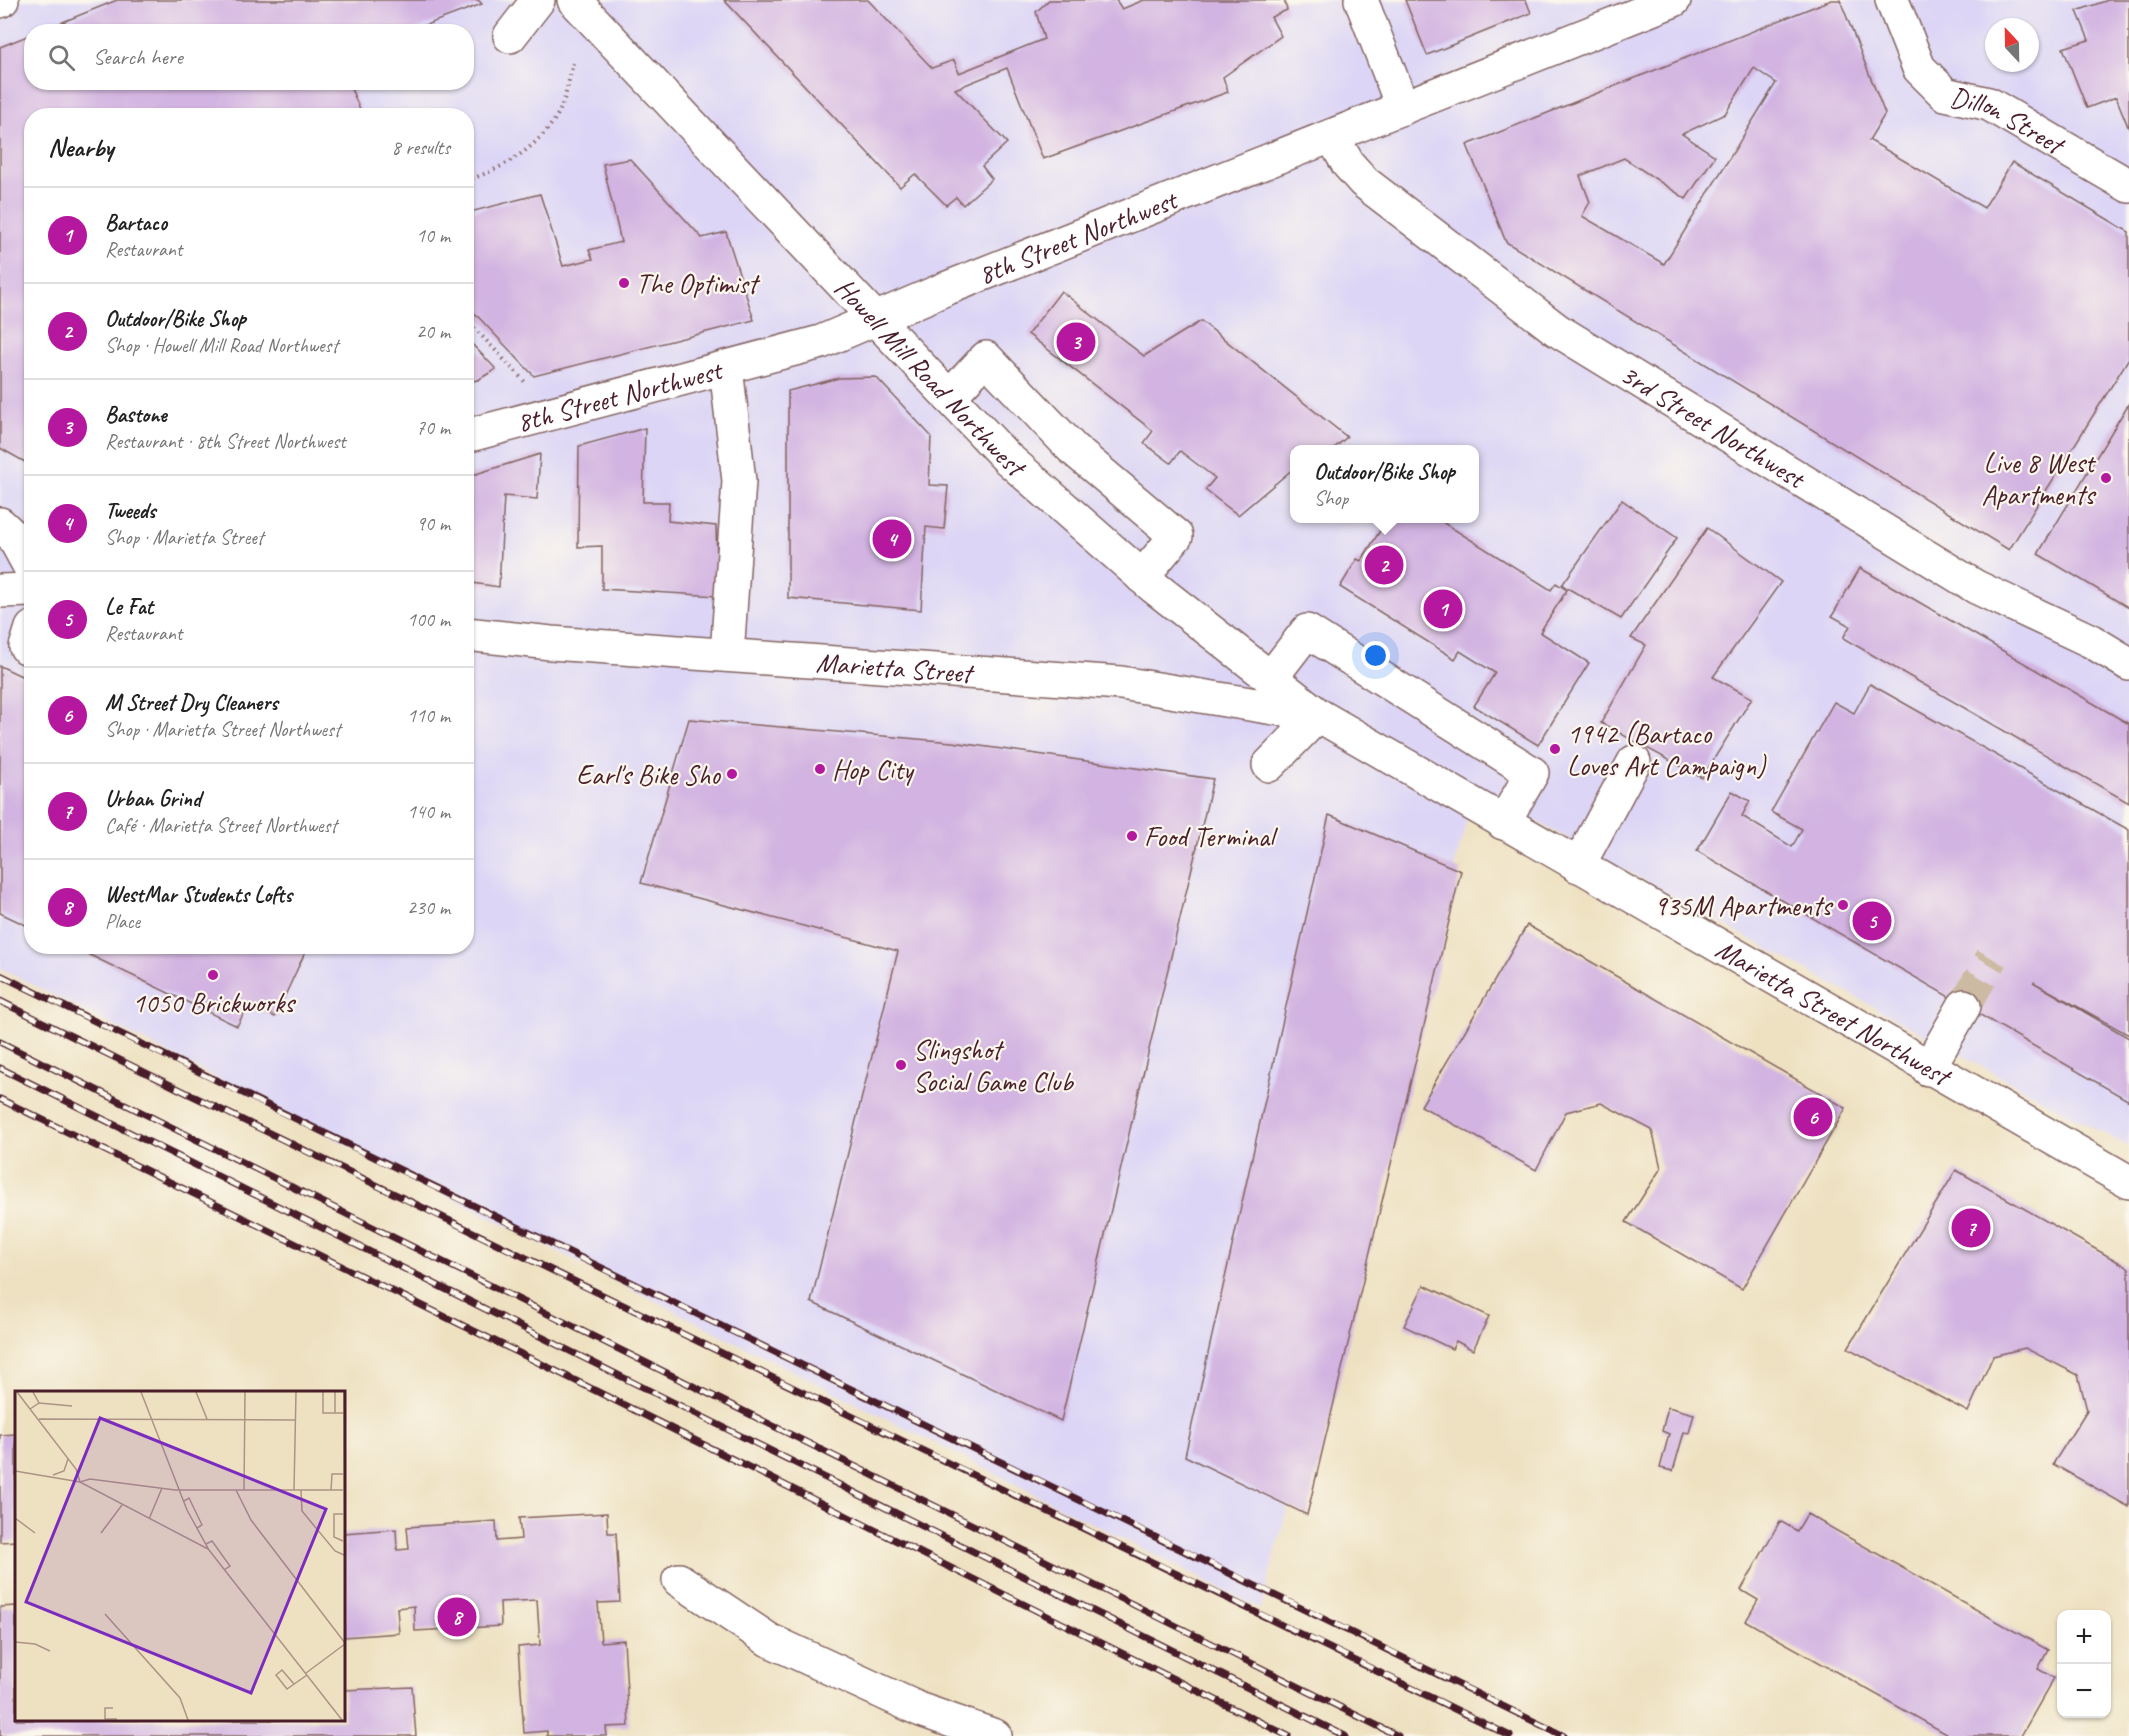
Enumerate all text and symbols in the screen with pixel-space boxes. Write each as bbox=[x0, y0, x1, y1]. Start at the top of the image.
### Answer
north arrow bbox=[1985, 18, 2039, 72]
search box bbox=[24, 24, 474, 90]
icon: search bbox=[45, 41, 78, 74]
text: Search here bbox=[93, 43, 183, 71]
street label: Dillon Street bbox=[1947, 79, 2072, 163]
text: Nearby bbox=[48, 131, 113, 164]
text: 8 results bbox=[391, 135, 450, 160]
street label: 8th Street Northwest bbox=[973, 181, 1184, 292]
text: Bartaco bbox=[105, 209, 167, 237]
text: 1 bbox=[63, 223, 72, 248]
text: 10 m bbox=[416, 223, 450, 248]
text: Restaurant bbox=[105, 237, 182, 262]
place label: The Optimist bbox=[636, 266, 761, 301]
street label: Howell Mill Road Northwest bbox=[827, 270, 1034, 486]
marker: The Optimist bbox=[617, 276, 631, 290]
text: Outdoor/Bike Shop bbox=[105, 305, 246, 333]
text: 2 bbox=[63, 319, 72, 344]
text: 20 m bbox=[416, 319, 450, 344]
pin: 3 bbox=[1056, 320, 1096, 364]
text: Shop · Howell Mill Road Northwest bbox=[105, 333, 338, 358]
street label: 8th Street Northwest bbox=[513, 352, 727, 440]
street label: 3rd Street Northwest bbox=[1614, 356, 1813, 497]
text: Bastone bbox=[105, 401, 167, 429]
text: 3 bbox=[63, 415, 72, 440]
text: 70 m bbox=[416, 415, 450, 440]
text: Restaurant · 8th Street Northwest bbox=[105, 429, 346, 454]
popup bbox=[1290, 445, 1479, 523]
place label: Live 8 West Apartments bbox=[1982, 445, 2097, 512]
text: Outdoor/Bike Shop bbox=[1314, 458, 1455, 486]
marker: Live 8 West Apartments bbox=[2099, 471, 2113, 485]
text: Shop bbox=[1314, 486, 1348, 511]
text: Tweeds bbox=[105, 497, 156, 525]
text: 4 bbox=[63, 511, 72, 536]
text: 90 m bbox=[416, 511, 450, 536]
pin: 4 bbox=[872, 516, 912, 562]
text: Shop · Marietta Street bbox=[105, 525, 263, 550]
pin: 2 bbox=[1364, 542, 1404, 588]
pin: 1 bbox=[1424, 586, 1462, 632]
text: Le Fat bbox=[105, 593, 153, 621]
text: 5 bbox=[63, 607, 72, 632]
text: 100 m bbox=[407, 607, 450, 632]
text: Restaurant bbox=[105, 621, 182, 646]
your location bbox=[1361, 641, 1390, 670]
street label: Marietta Street bbox=[815, 645, 976, 691]
text: M Street Dry Cleaners bbox=[105, 689, 278, 717]
text: 6 bbox=[63, 703, 72, 728]
text: 110 m bbox=[407, 703, 450, 728]
place label: 1942 (Bartaco Loves Art Campaign) bbox=[1567, 716, 1767, 783]
text: Shop · Marietta Street Northwest bbox=[105, 717, 340, 742]
marker: 1942 (Bartaco Loves Art Campaign) bbox=[1548, 742, 1562, 756]
place label: Hop City bbox=[832, 752, 915, 787]
place label: Earl's Bike Sho bbox=[576, 757, 722, 792]
marker: Hop City bbox=[813, 762, 827, 776]
marker: Earl's Bike Sho bbox=[725, 767, 739, 781]
text: Urban Grind bbox=[105, 785, 201, 813]
text: 7 bbox=[63, 799, 72, 824]
text: 140 m bbox=[407, 799, 450, 824]
text: Café · Marietta Street Northwest bbox=[105, 813, 337, 838]
place label: Food Terminal bbox=[1144, 819, 1279, 854]
marker: Food Terminal bbox=[1125, 829, 1139, 843]
text: WestMar Students Lofts bbox=[105, 881, 292, 909]
place label: 935M Apartments bbox=[1654, 888, 1833, 923]
text: 8 bbox=[63, 895, 72, 920]
text: 230 m bbox=[407, 895, 450, 920]
marker: 935M Apartments bbox=[1836, 898, 1850, 912]
pin: 5 bbox=[1852, 898, 1892, 944]
text: Place bbox=[105, 909, 140, 934]
street label: Marietta Street Northwest bbox=[1710, 931, 1959, 1095]
marker: 1050 Brickworks bbox=[206, 968, 220, 982]
place label: 1050 Brickworks bbox=[132, 985, 296, 1020]
place label: Slingshot Social Game Club bbox=[913, 1032, 1074, 1099]
marker: Slingshot Social Game Club bbox=[894, 1058, 908, 1072]
pin: 6 bbox=[1794, 1094, 1832, 1140]
pin: 7 bbox=[1952, 1206, 1990, 1250]
inset map bbox=[15, 1391, 345, 1721]
pin: 8 bbox=[438, 1594, 476, 1640]
map controls bbox=[2057, 1610, 2111, 1718]
button: + bbox=[2057, 1610, 2111, 1664]
button: − bbox=[2057, 1664, 2111, 1718]

